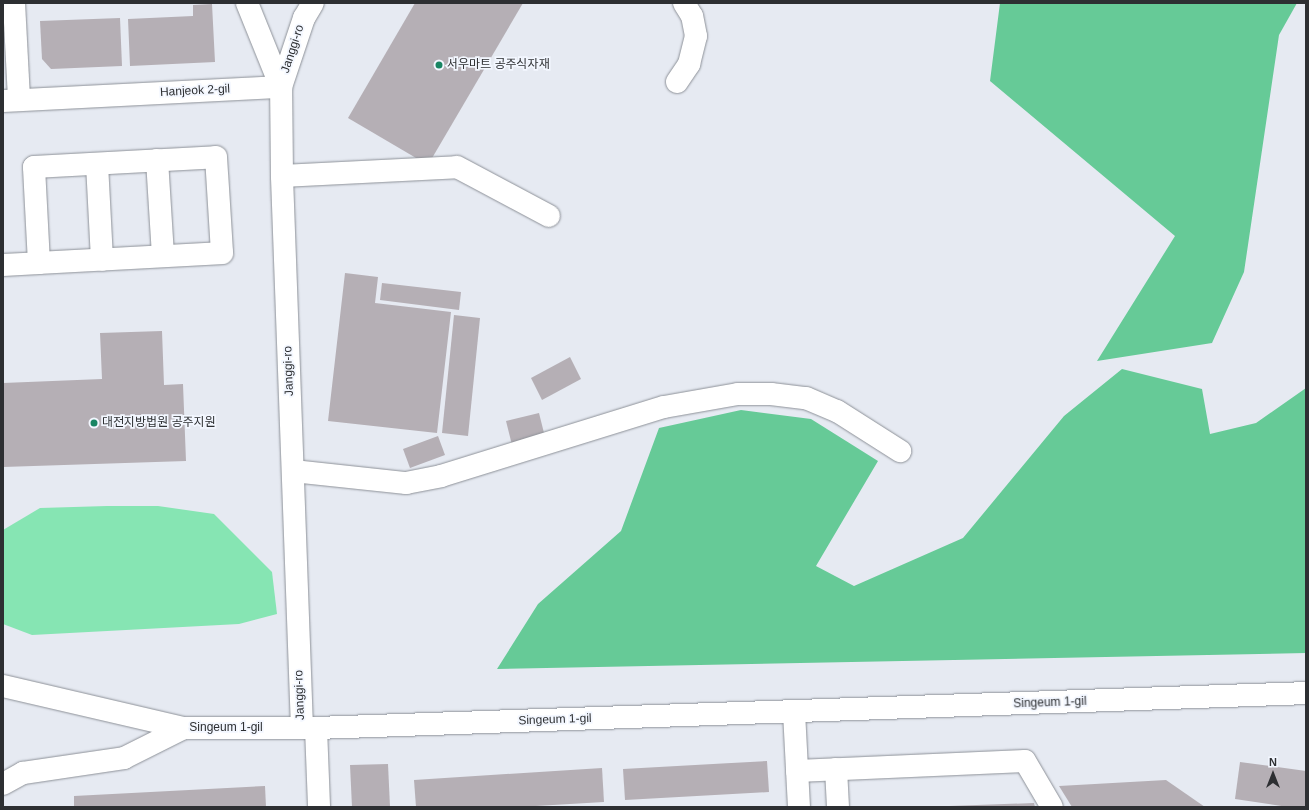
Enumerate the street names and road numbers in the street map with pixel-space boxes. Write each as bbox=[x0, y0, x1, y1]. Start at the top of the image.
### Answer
street label: Janggi-ro bbox=[278, 23, 308, 75]
street label: Hanjeok 2-gil bbox=[160, 82, 230, 100]
street label: Janggi-ro bbox=[281, 346, 297, 396]
street label: Janggi-ro bbox=[292, 670, 308, 720]
street label: Singeum 1-gil bbox=[1013, 695, 1087, 711]
street label: Singeum 1-gil bbox=[518, 712, 592, 728]
street label: Singeum 1-gil bbox=[189, 721, 263, 735]

